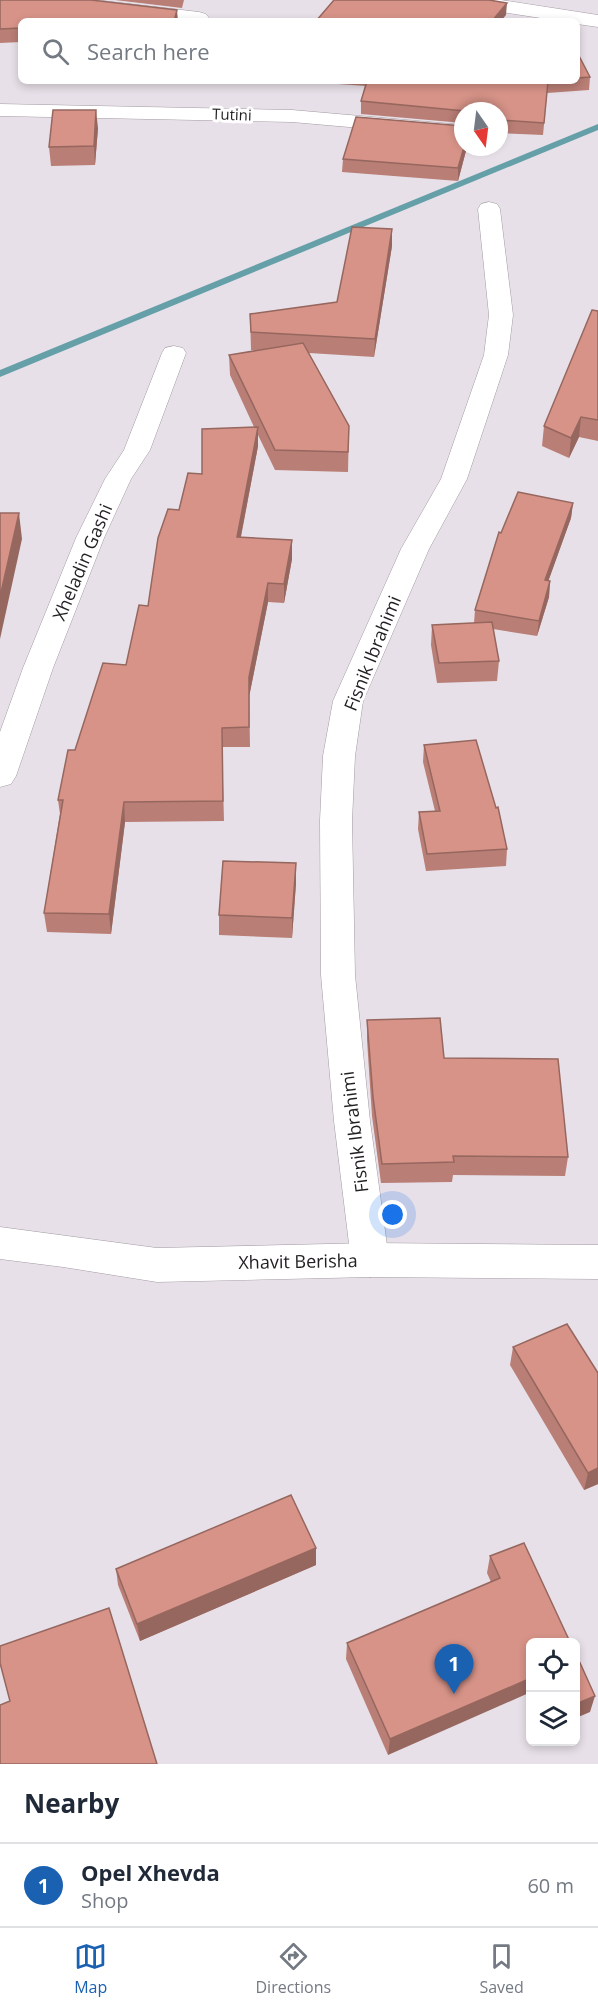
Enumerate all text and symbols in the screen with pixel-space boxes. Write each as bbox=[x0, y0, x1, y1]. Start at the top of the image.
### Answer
search box bbox=[18, 18, 580, 84]
icon: search bbox=[39, 35, 72, 68]
text: Search here bbox=[87, 36, 210, 66]
north arrow bbox=[454, 102, 508, 156]
street label: Tutini bbox=[212, 103, 252, 125]
street label: Xheladin Gashi bbox=[47, 500, 117, 624]
street label: Fisnik Ibrahimi bbox=[338, 592, 406, 714]
street label: Fisnik Ibrahimi bbox=[335, 1070, 373, 1194]
your location bbox=[378, 1200, 407, 1229]
street label: Xhavit Berisha bbox=[238, 1248, 358, 1274]
map controls bbox=[526, 1638, 580, 1746]
button: locate bbox=[526, 1638, 580, 1692]
pin: 1 bbox=[434, 1644, 474, 1694]
button: layers bbox=[526, 1692, 580, 1746]
text: Nearby bbox=[24, 1785, 119, 1821]
text: Opel Xhevda bbox=[81, 1857, 220, 1887]
text: 1 bbox=[38, 1872, 49, 1899]
text: 60 m bbox=[527, 1872, 574, 1899]
text: Shop bbox=[81, 1887, 129, 1914]
tab: Map bbox=[74, 1940, 107, 1998]
tab: Directions bbox=[256, 1940, 331, 1998]
tab: Saved bbox=[479, 1940, 524, 1998]

